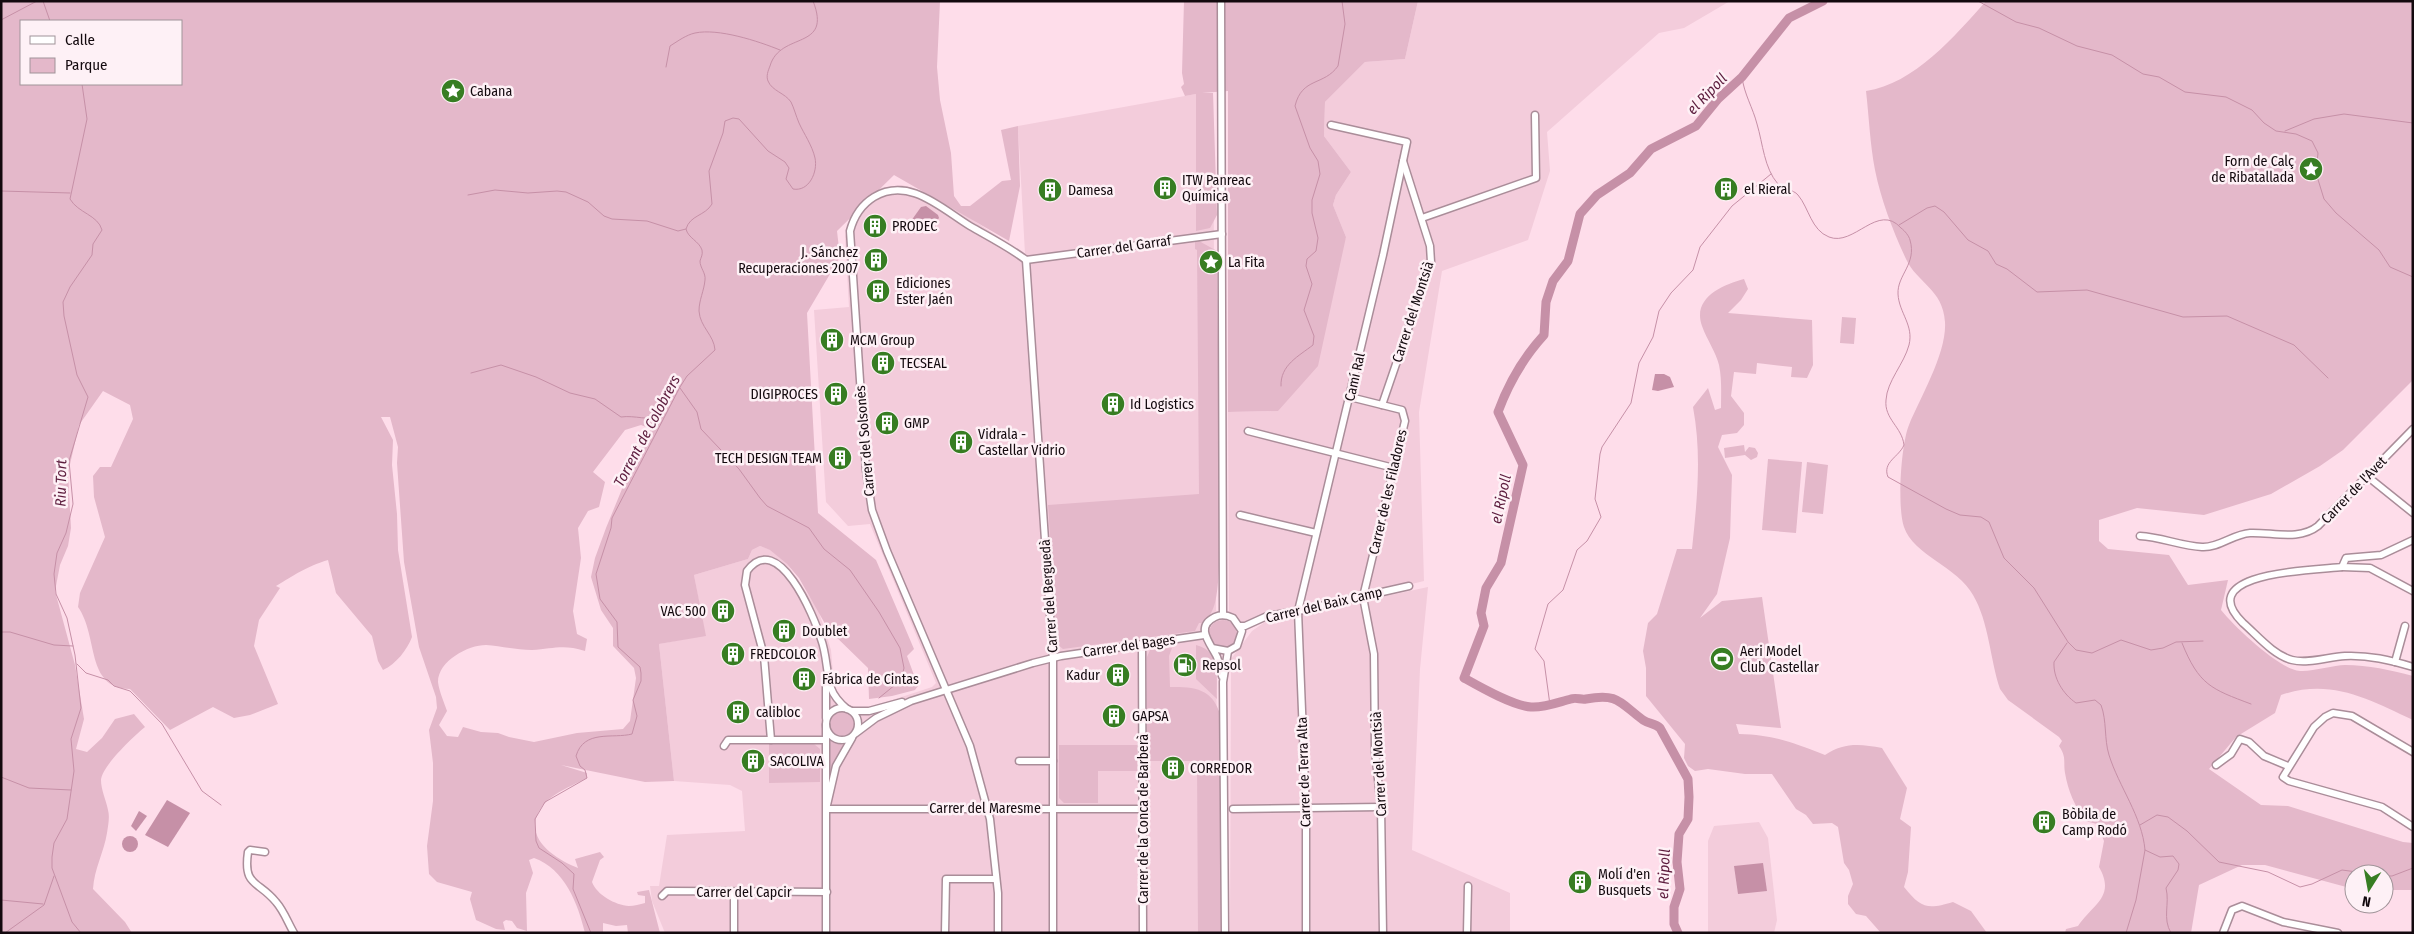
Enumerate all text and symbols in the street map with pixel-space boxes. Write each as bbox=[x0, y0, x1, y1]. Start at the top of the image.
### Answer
legend bbox=[20, 20, 182, 85]
text: Calle bbox=[65, 31, 95, 49]
text: Parque bbox=[65, 56, 108, 74]
water label: el Ripoll bbox=[1683, 70, 1731, 118]
place icon: Cabana bbox=[440, 78, 466, 104]
place label: Cabana bbox=[470, 83, 512, 100]
place label: Forn de Calç de Ribatallada bbox=[2211, 153, 2294, 186]
place icon: Forn de Calç de Ribatallada bbox=[2298, 156, 2324, 182]
place label: ITW Panreac Química bbox=[1182, 172, 1251, 205]
building icon: ITW Panreac Química bbox=[1152, 175, 1178, 201]
building icon: el Rieral bbox=[1713, 176, 1739, 202]
building icon: Damesa bbox=[1037, 177, 1063, 203]
place label: el Rieral bbox=[1744, 181, 1791, 198]
place label: Damesa bbox=[1068, 182, 1113, 199]
building icon: PRODEC bbox=[862, 213, 888, 239]
place label: PRODEC bbox=[892, 218, 937, 235]
street label: Carrer del Garraf bbox=[1076, 232, 1174, 262]
place label: J. Sánchez Recuperaciones 2007 bbox=[738, 244, 858, 277]
building icon: J. Sánchez Recuperaciones 2007 bbox=[863, 247, 889, 273]
place icon: La Fita bbox=[1198, 249, 1224, 275]
place label: La Fita bbox=[1228, 254, 1265, 271]
street label: Carrer del Montsià bbox=[1389, 259, 1437, 365]
place label: Ediciones Ester Jaén bbox=[896, 275, 953, 308]
building icon: Ediciones Ester Jaén bbox=[865, 278, 891, 304]
building icon: MCM Group bbox=[819, 327, 845, 353]
place label: MCM Group bbox=[850, 332, 915, 349]
building icon: TECSEAL bbox=[870, 350, 896, 376]
street label: Camí Ral bbox=[1341, 351, 1369, 403]
place label: TECSEAL bbox=[900, 355, 947, 372]
water label: Torrent de Colobrers bbox=[610, 372, 684, 490]
building icon: DIGIPROCES bbox=[823, 381, 849, 407]
street label: Carrer del Solsonès bbox=[852, 385, 878, 497]
place label: DIGIPROCES bbox=[750, 386, 818, 403]
building icon: Id Logistics bbox=[1100, 391, 1126, 417]
place label: Id Logistics bbox=[1130, 396, 1194, 413]
building icon: GMP bbox=[874, 410, 900, 436]
place label: GMP bbox=[904, 415, 929, 432]
place label: Vidrala - Castellar Vidrio bbox=[978, 426, 1065, 459]
street label: Carrer de les Filadores bbox=[1365, 428, 1411, 556]
building icon: Vidrala - Castellar Vidrio bbox=[948, 429, 974, 455]
building icon: TECH DESIGN TEAM bbox=[827, 445, 853, 471]
place label: TECH DESIGN TEAM bbox=[715, 450, 822, 467]
street label: Carrer de l'Avet bbox=[2318, 453, 2391, 527]
water label: Riu Tort bbox=[52, 459, 70, 507]
water label: el Ripoll bbox=[1487, 473, 1515, 525]
street label: Carrer del Berguedà bbox=[1037, 538, 1061, 653]
street label: Carrer del Baix Camp bbox=[1264, 583, 1384, 627]
building icon: VAC 500 bbox=[710, 598, 736, 624]
place label: VAC 500 bbox=[660, 603, 706, 620]
building icon: Doublet bbox=[771, 618, 797, 644]
place label: Doublet bbox=[802, 623, 848, 640]
street label: Carrer del Bages bbox=[1082, 631, 1176, 661]
building icon: FREDCOLOR bbox=[720, 641, 746, 667]
place label: Aeri Model Club Castellar bbox=[1740, 643, 1819, 676]
place label: FREDCOLOR bbox=[750, 646, 816, 663]
sports icon: Aeri Model Club Castellar bbox=[1709, 646, 1735, 672]
fuel station icon: Repsol bbox=[1172, 652, 1198, 678]
place label: Repsol bbox=[1202, 657, 1241, 674]
building icon: Kadur bbox=[1105, 662, 1131, 688]
building icon: Fábrica de Cintas bbox=[791, 666, 817, 692]
place label: Kadur bbox=[1066, 667, 1100, 684]
place label: Fábrica de Cintas bbox=[822, 671, 919, 688]
building icon: calibloc bbox=[725, 699, 751, 725]
building icon: GAPSA bbox=[1101, 703, 1127, 729]
place label: calibloc bbox=[756, 704, 800, 721]
place label: GAPSA bbox=[1132, 708, 1169, 725]
street label: Carrer del Montsià bbox=[1368, 711, 1390, 817]
street label: Carrer de Terra Alta bbox=[1294, 716, 1314, 828]
street label: Carrer de la Conca de Barberà bbox=[1135, 734, 1152, 904]
building icon: SACOLIVA bbox=[740, 748, 766, 774]
place label: SACOLIVA bbox=[770, 753, 825, 770]
building icon: CORREDOR bbox=[1160, 755, 1186, 781]
place label: CORREDOR bbox=[1190, 760, 1252, 777]
street label: Carrer del Maresme bbox=[929, 800, 1041, 817]
place label: Bòbila de Camp Rodó bbox=[2062, 806, 2127, 839]
building icon: Bòbila de Camp Rodó bbox=[2031, 809, 2057, 835]
water label: el Ripoll bbox=[1654, 849, 1674, 899]
north arrow bbox=[2344, 864, 2394, 914]
place label: Molí d'en Busquets bbox=[1598, 866, 1651, 899]
building icon: Molí d'en Busquets bbox=[1567, 869, 1593, 895]
street label: Carrer del Capcir bbox=[696, 884, 792, 901]
text: N bbox=[2361, 892, 2372, 910]

